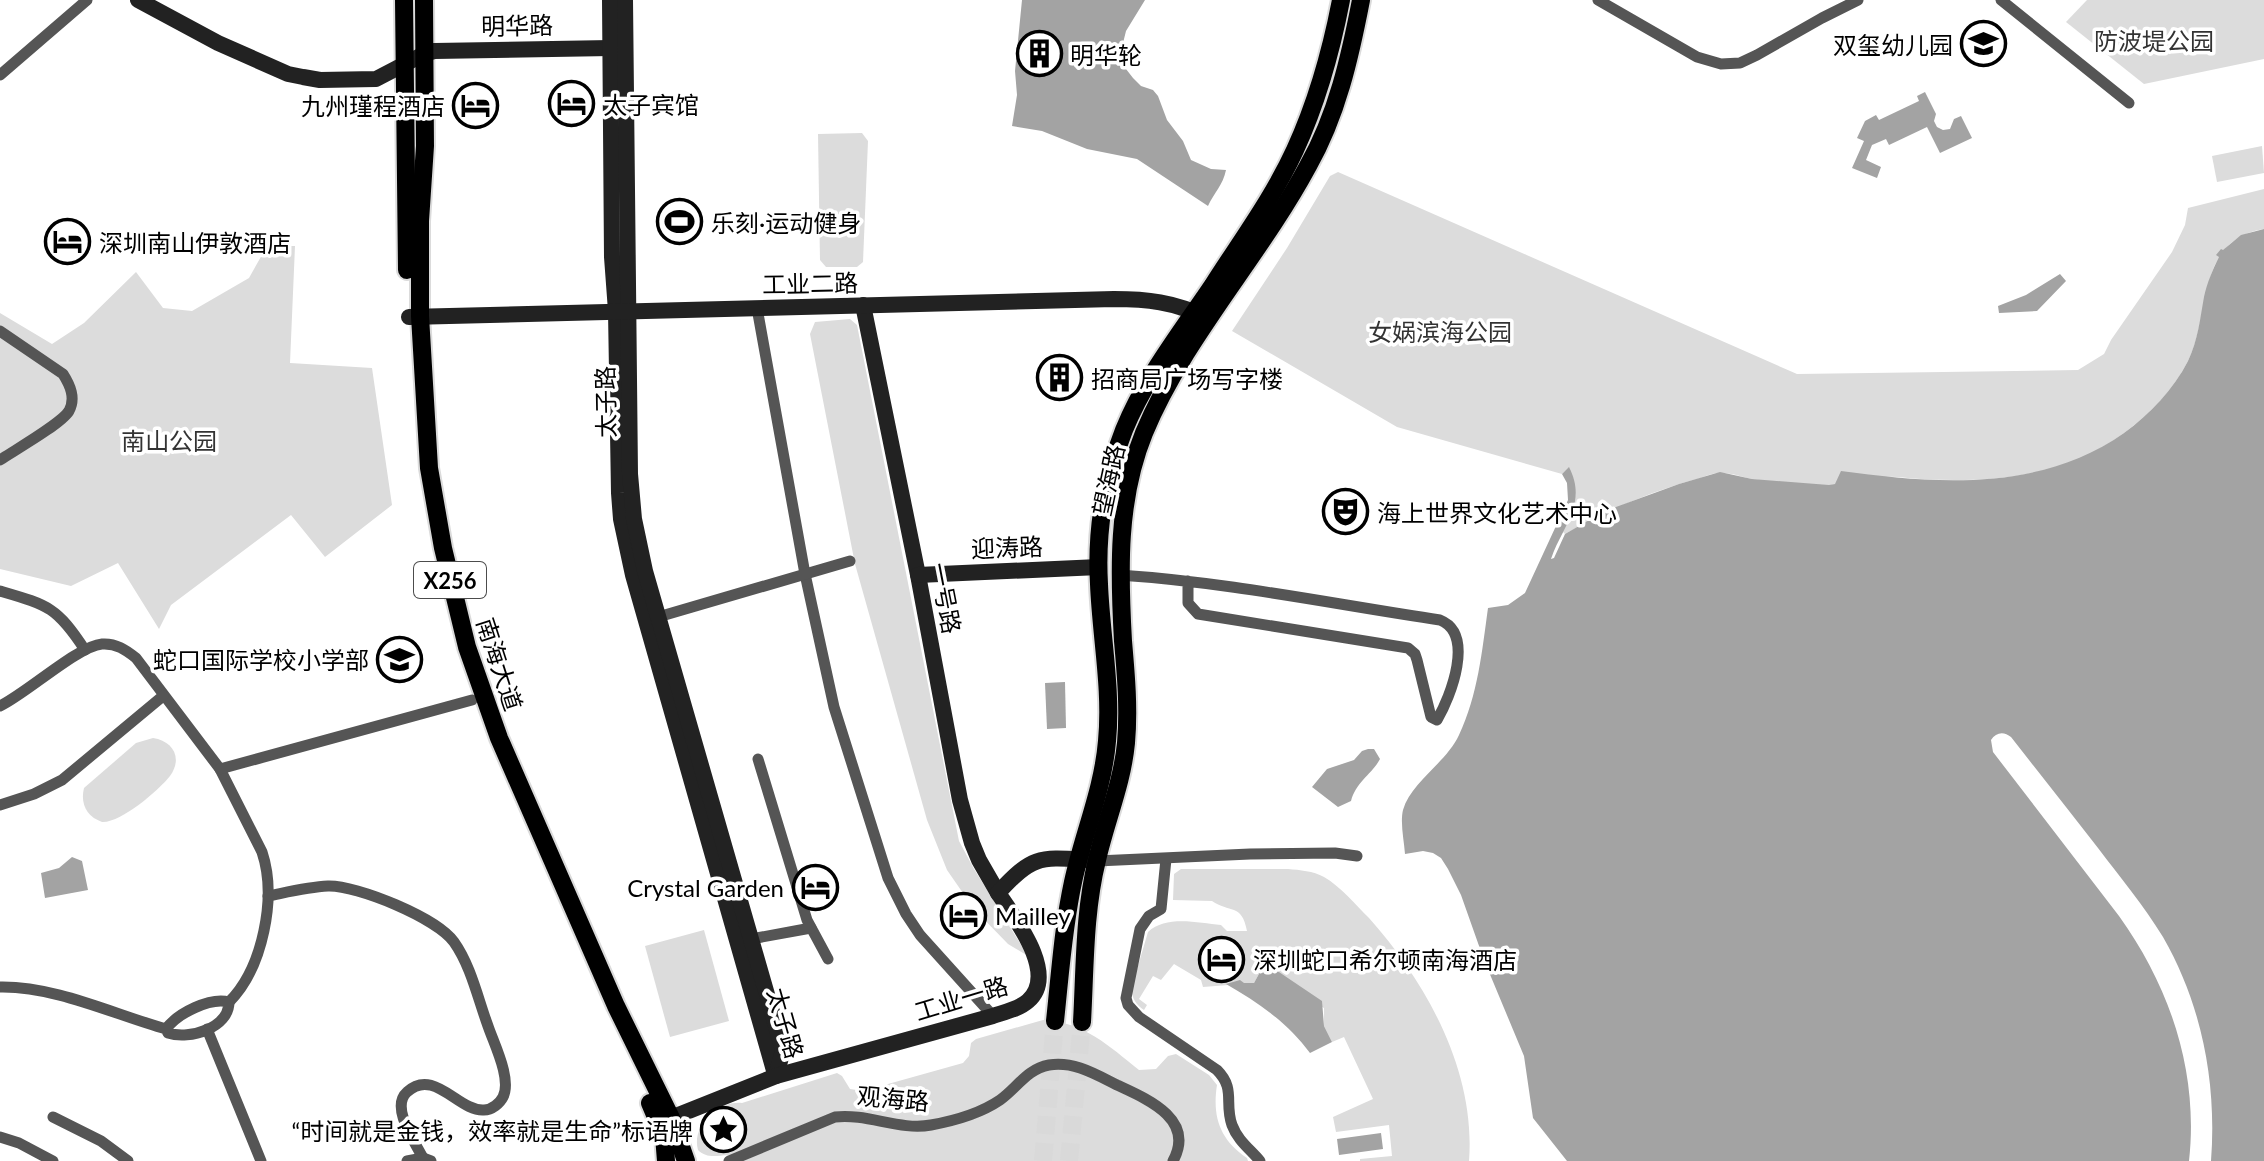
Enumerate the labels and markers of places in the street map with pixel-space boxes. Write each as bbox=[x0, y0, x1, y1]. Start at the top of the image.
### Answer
school or university icon: 双玺幼儿园 bbox=[1960, 20, 2008, 68]
building icon: 明华轮 bbox=[1015, 30, 1063, 78]
place label: 双玺幼儿园 bbox=[1833, 30, 1953, 59]
place label: 明华轮 bbox=[1070, 40, 1142, 69]
hotel icon: 太子宾馆 bbox=[548, 80, 596, 128]
hotel icon: 九州瑾程酒店 bbox=[452, 81, 500, 129]
place label: 太子宾馆 bbox=[603, 90, 699, 119]
place label: 九州瑾程酒店 bbox=[301, 91, 445, 120]
sports icon: 乐刻·运动健身 bbox=[656, 198, 704, 246]
place label: 乐刻·运动健身 bbox=[711, 208, 861, 237]
hotel icon: 深圳南山伊敦酒店 bbox=[44, 218, 92, 266]
place label: 深圳南山伊敦酒店 bbox=[99, 228, 291, 257]
building icon: 招商局广场写字楼 bbox=[1036, 354, 1084, 402]
place label: 招商局广场写字楼 bbox=[1091, 364, 1283, 393]
theatre icon: 海上世界文化艺术中心 bbox=[1322, 488, 1370, 536]
place label: 海上世界文化艺术中心 bbox=[1377, 498, 1617, 527]
school or university icon: 蛇口国际学校小学部 bbox=[376, 635, 424, 683]
place label: 蛇口国际学校小学部 bbox=[153, 645, 369, 674]
hotel icon: Crystal Garden bbox=[791, 863, 839, 911]
place label: Crystal Garden bbox=[627, 873, 784, 902]
hotel icon: Mailley bbox=[940, 891, 988, 939]
place label: Mailley bbox=[995, 901, 1071, 930]
hotel icon: 深圳蛇口希尔顿南海酒店 bbox=[1198, 935, 1246, 983]
place label: 深圳蛇口希尔顿南海酒店 bbox=[1253, 945, 1517, 974]
place icon: “时间就是金钱，效率就是生命”标语牌 bbox=[700, 1106, 748, 1154]
place label: “时间就是金钱，效率就是生命”标语牌 bbox=[291, 1116, 693, 1145]

